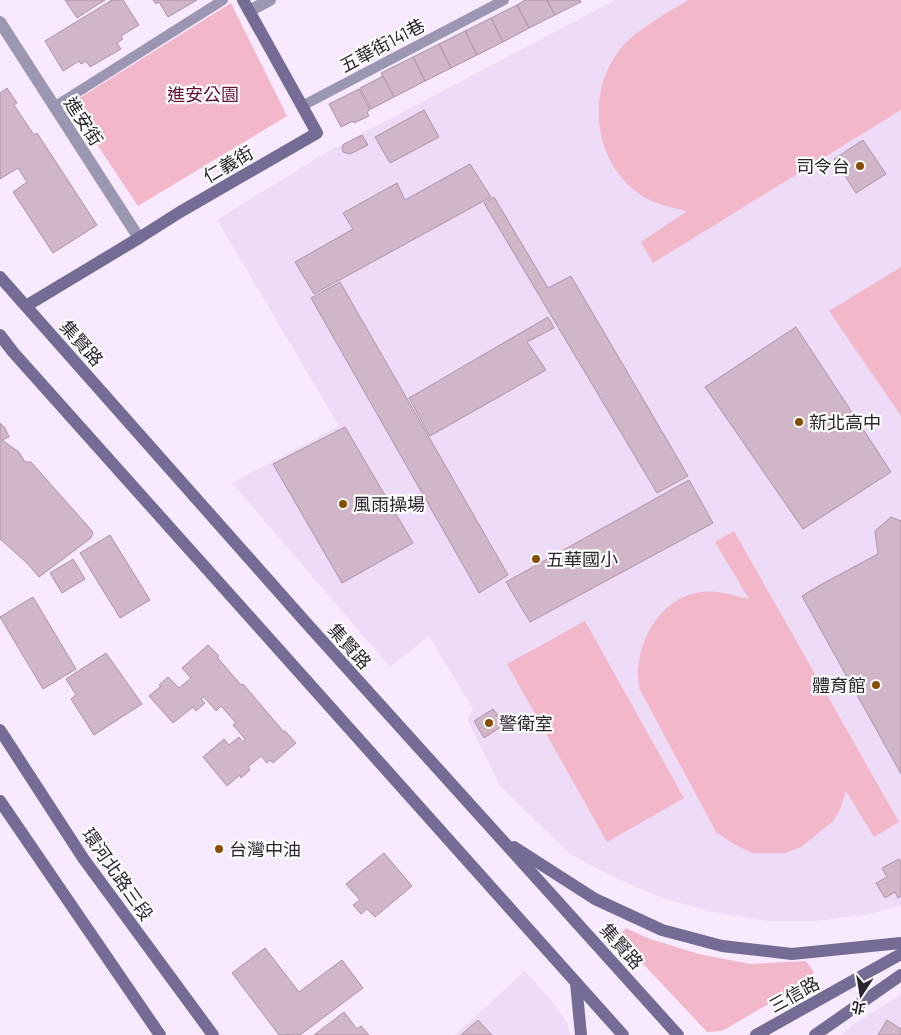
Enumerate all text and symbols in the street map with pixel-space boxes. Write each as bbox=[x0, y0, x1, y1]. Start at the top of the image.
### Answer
street label: 五華街141巷 bbox=[336, 13, 428, 77]
park label: 進安公園 bbox=[167, 83, 239, 105]
street label: 進安街 bbox=[60, 92, 108, 150]
street label: 仁義街 bbox=[199, 141, 257, 187]
place label: 司令台 bbox=[796, 155, 850, 177]
marker: 司令台 bbox=[854, 160, 866, 172]
street label: 集賢路 bbox=[56, 316, 108, 370]
place label: 新北高中 bbox=[809, 411, 881, 433]
marker: 新北高中 bbox=[793, 416, 805, 428]
place label: 風雨操場 bbox=[353, 493, 425, 515]
marker: 風雨操場 bbox=[337, 498, 349, 510]
place label: 五華國小 bbox=[546, 548, 618, 570]
marker: 五華國小 bbox=[530, 553, 542, 565]
street label: 集賢路 bbox=[324, 619, 376, 673]
place label: 體育館 bbox=[812, 674, 866, 696]
marker: 體育館 bbox=[870, 679, 882, 691]
place label: 警衛室 bbox=[499, 712, 553, 734]
marker: 警衛室 bbox=[483, 717, 495, 729]
street label: 環河北路三段 bbox=[78, 823, 158, 925]
place label: 台灣中油 bbox=[229, 838, 301, 860]
marker: 台灣中油 bbox=[213, 843, 225, 855]
street label: 集賢路 bbox=[596, 919, 648, 973]
north arrow bbox=[836, 970, 886, 1020]
street label: 三信路 bbox=[765, 971, 823, 1017]
text: 北 bbox=[850, 998, 867, 1018]

